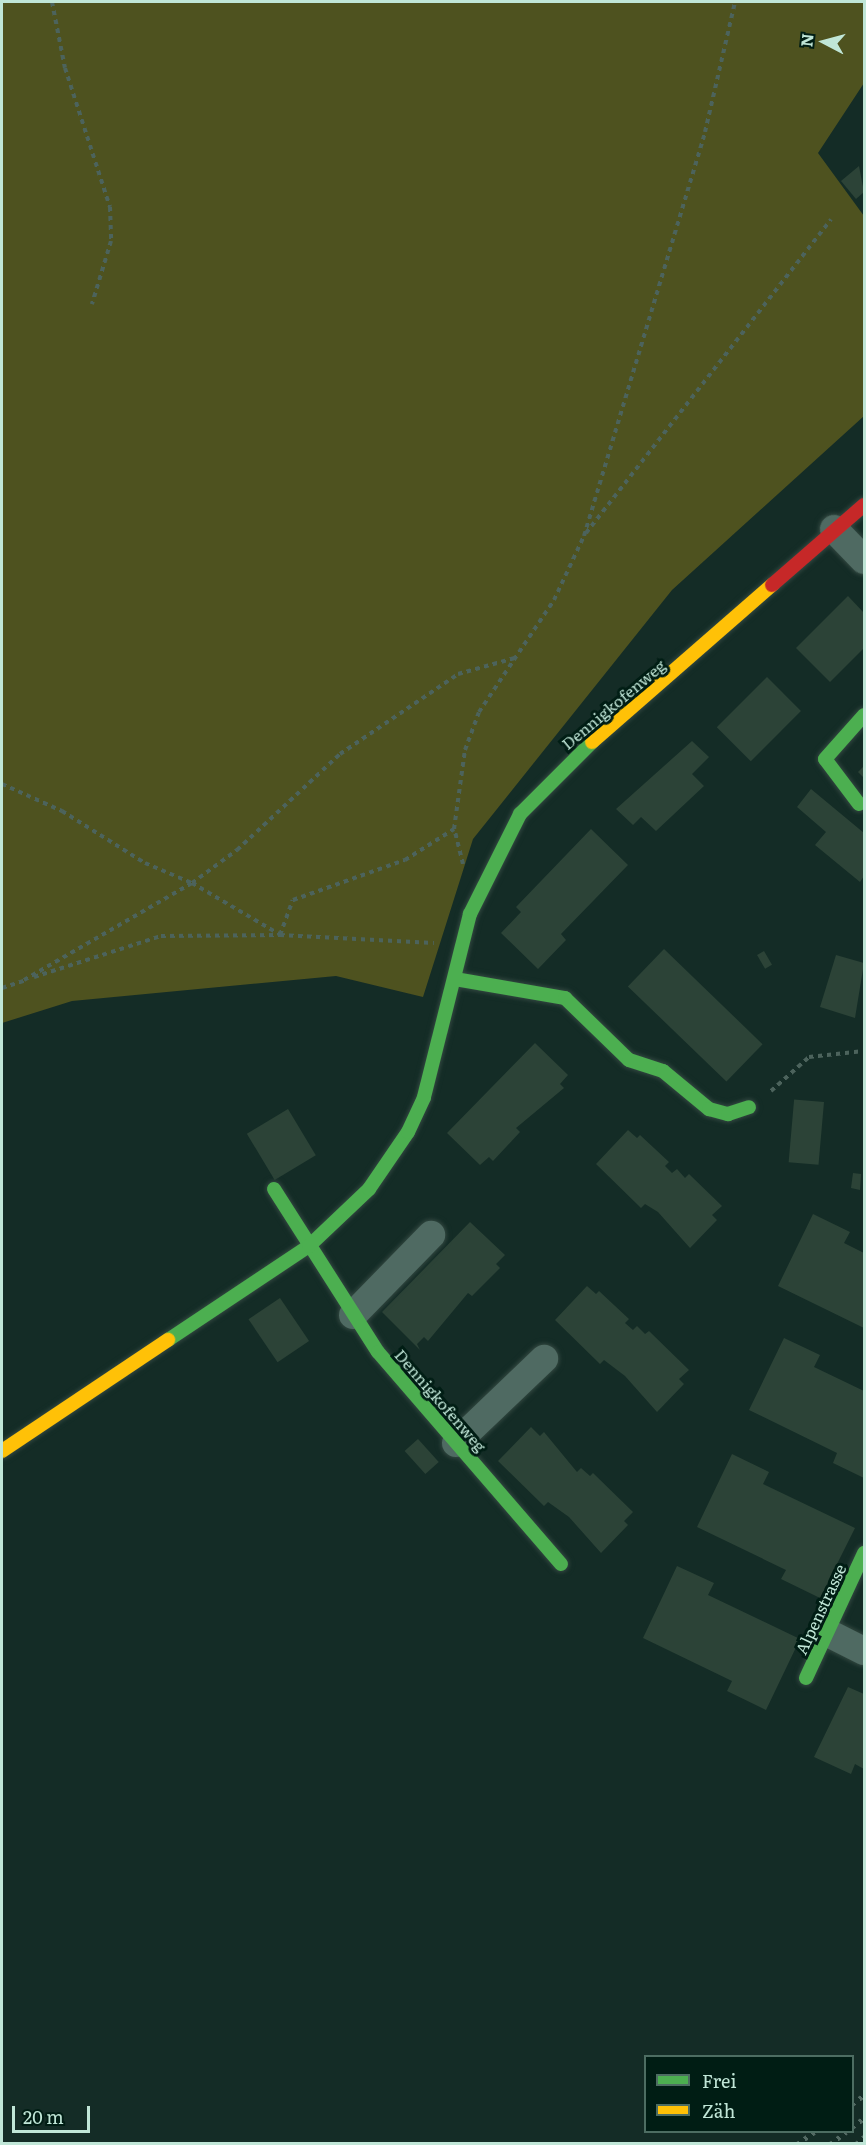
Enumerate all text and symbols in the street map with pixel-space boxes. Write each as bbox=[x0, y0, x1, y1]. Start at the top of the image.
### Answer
north arrow bbox=[794, 12, 854, 72]
text: N bbox=[793, 32, 819, 48]
street label: Dennigkofenweg bbox=[557, 655, 669, 753]
street label: Dennigkofenweg bbox=[391, 1345, 491, 1455]
street label: Alpenstrasse bbox=[791, 1561, 849, 1657]
legend bbox=[644, 2055, 854, 2133]
text: Frei bbox=[702, 2067, 736, 2094]
scale bar bbox=[15, 2094, 93, 2132]
text: Zäh bbox=[702, 2097, 735, 2124]
text: 20 m bbox=[23, 2103, 64, 2130]

